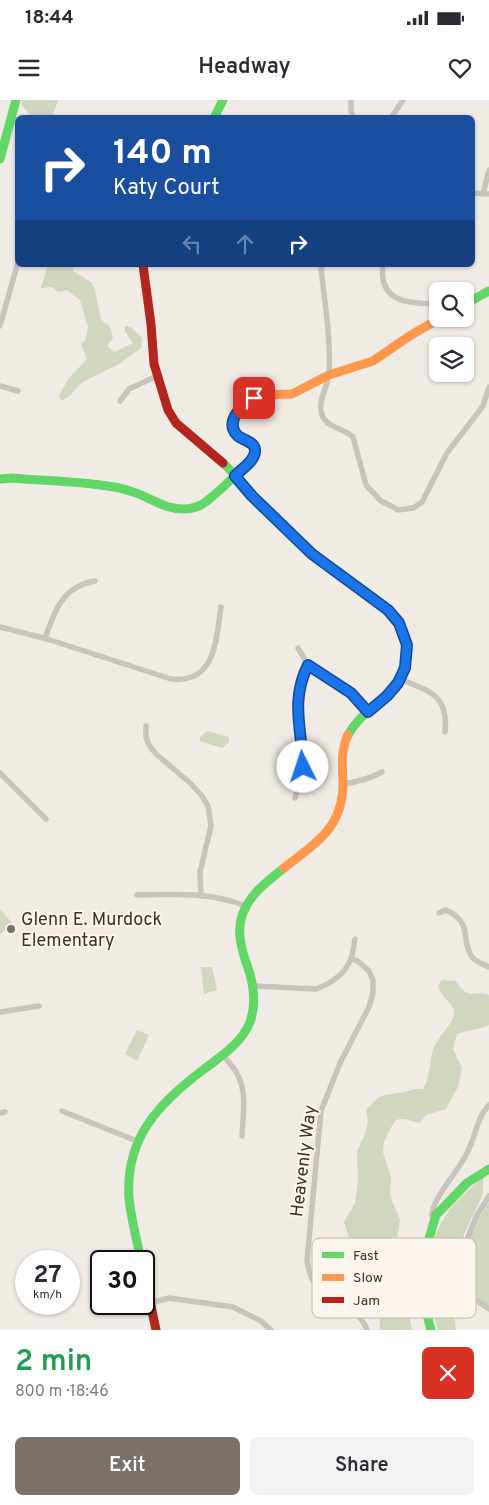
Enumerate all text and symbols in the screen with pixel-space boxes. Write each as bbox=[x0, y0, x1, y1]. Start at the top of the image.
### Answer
text: 18:44 bbox=[25, 6, 74, 30]
icon: menu bbox=[15, 54, 43, 82]
text: Headway bbox=[198, 54, 291, 81]
icon: heart bbox=[446, 54, 474, 82]
text: 140 m bbox=[113, 132, 212, 176]
icon: right bbox=[30, 135, 95, 200]
text: Katy Court bbox=[113, 175, 220, 202]
icon: left bbox=[178, 230, 206, 258]
icon: ahead bbox=[231, 230, 259, 258]
icon: right bbox=[284, 230, 312, 258]
map controls bbox=[429, 282, 474, 382]
button: search bbox=[429, 282, 474, 327]
button: layers bbox=[429, 337, 474, 382]
pin bbox=[233, 377, 275, 419]
icon: arrive bbox=[240, 384, 268, 412]
position arrow bbox=[276, 740, 328, 792]
place label: Glenn E. Murdock Elementary bbox=[21, 909, 162, 953]
marker: Glenn E. Murdock Elementary bbox=[5, 923, 17, 935]
street label: Heavenly Way bbox=[286, 1104, 323, 1218]
legend bbox=[312, 1238, 476, 1318]
text: Fast bbox=[353, 1248, 379, 1265]
speed limit sign: 30 bbox=[90, 1250, 155, 1315]
text: 27 bbox=[33, 1260, 62, 1292]
text: Slow bbox=[353, 1270, 383, 1287]
text: km/h bbox=[33, 1287, 62, 1303]
text: Jam bbox=[353, 1293, 380, 1310]
text: 2 min bbox=[15, 1344, 92, 1381]
button: close bbox=[422, 1347, 474, 1399]
text: 800 m · 18:46 bbox=[15, 1382, 109, 1402]
button: Exit bbox=[15, 1437, 240, 1495]
button: Share bbox=[250, 1437, 474, 1495]

